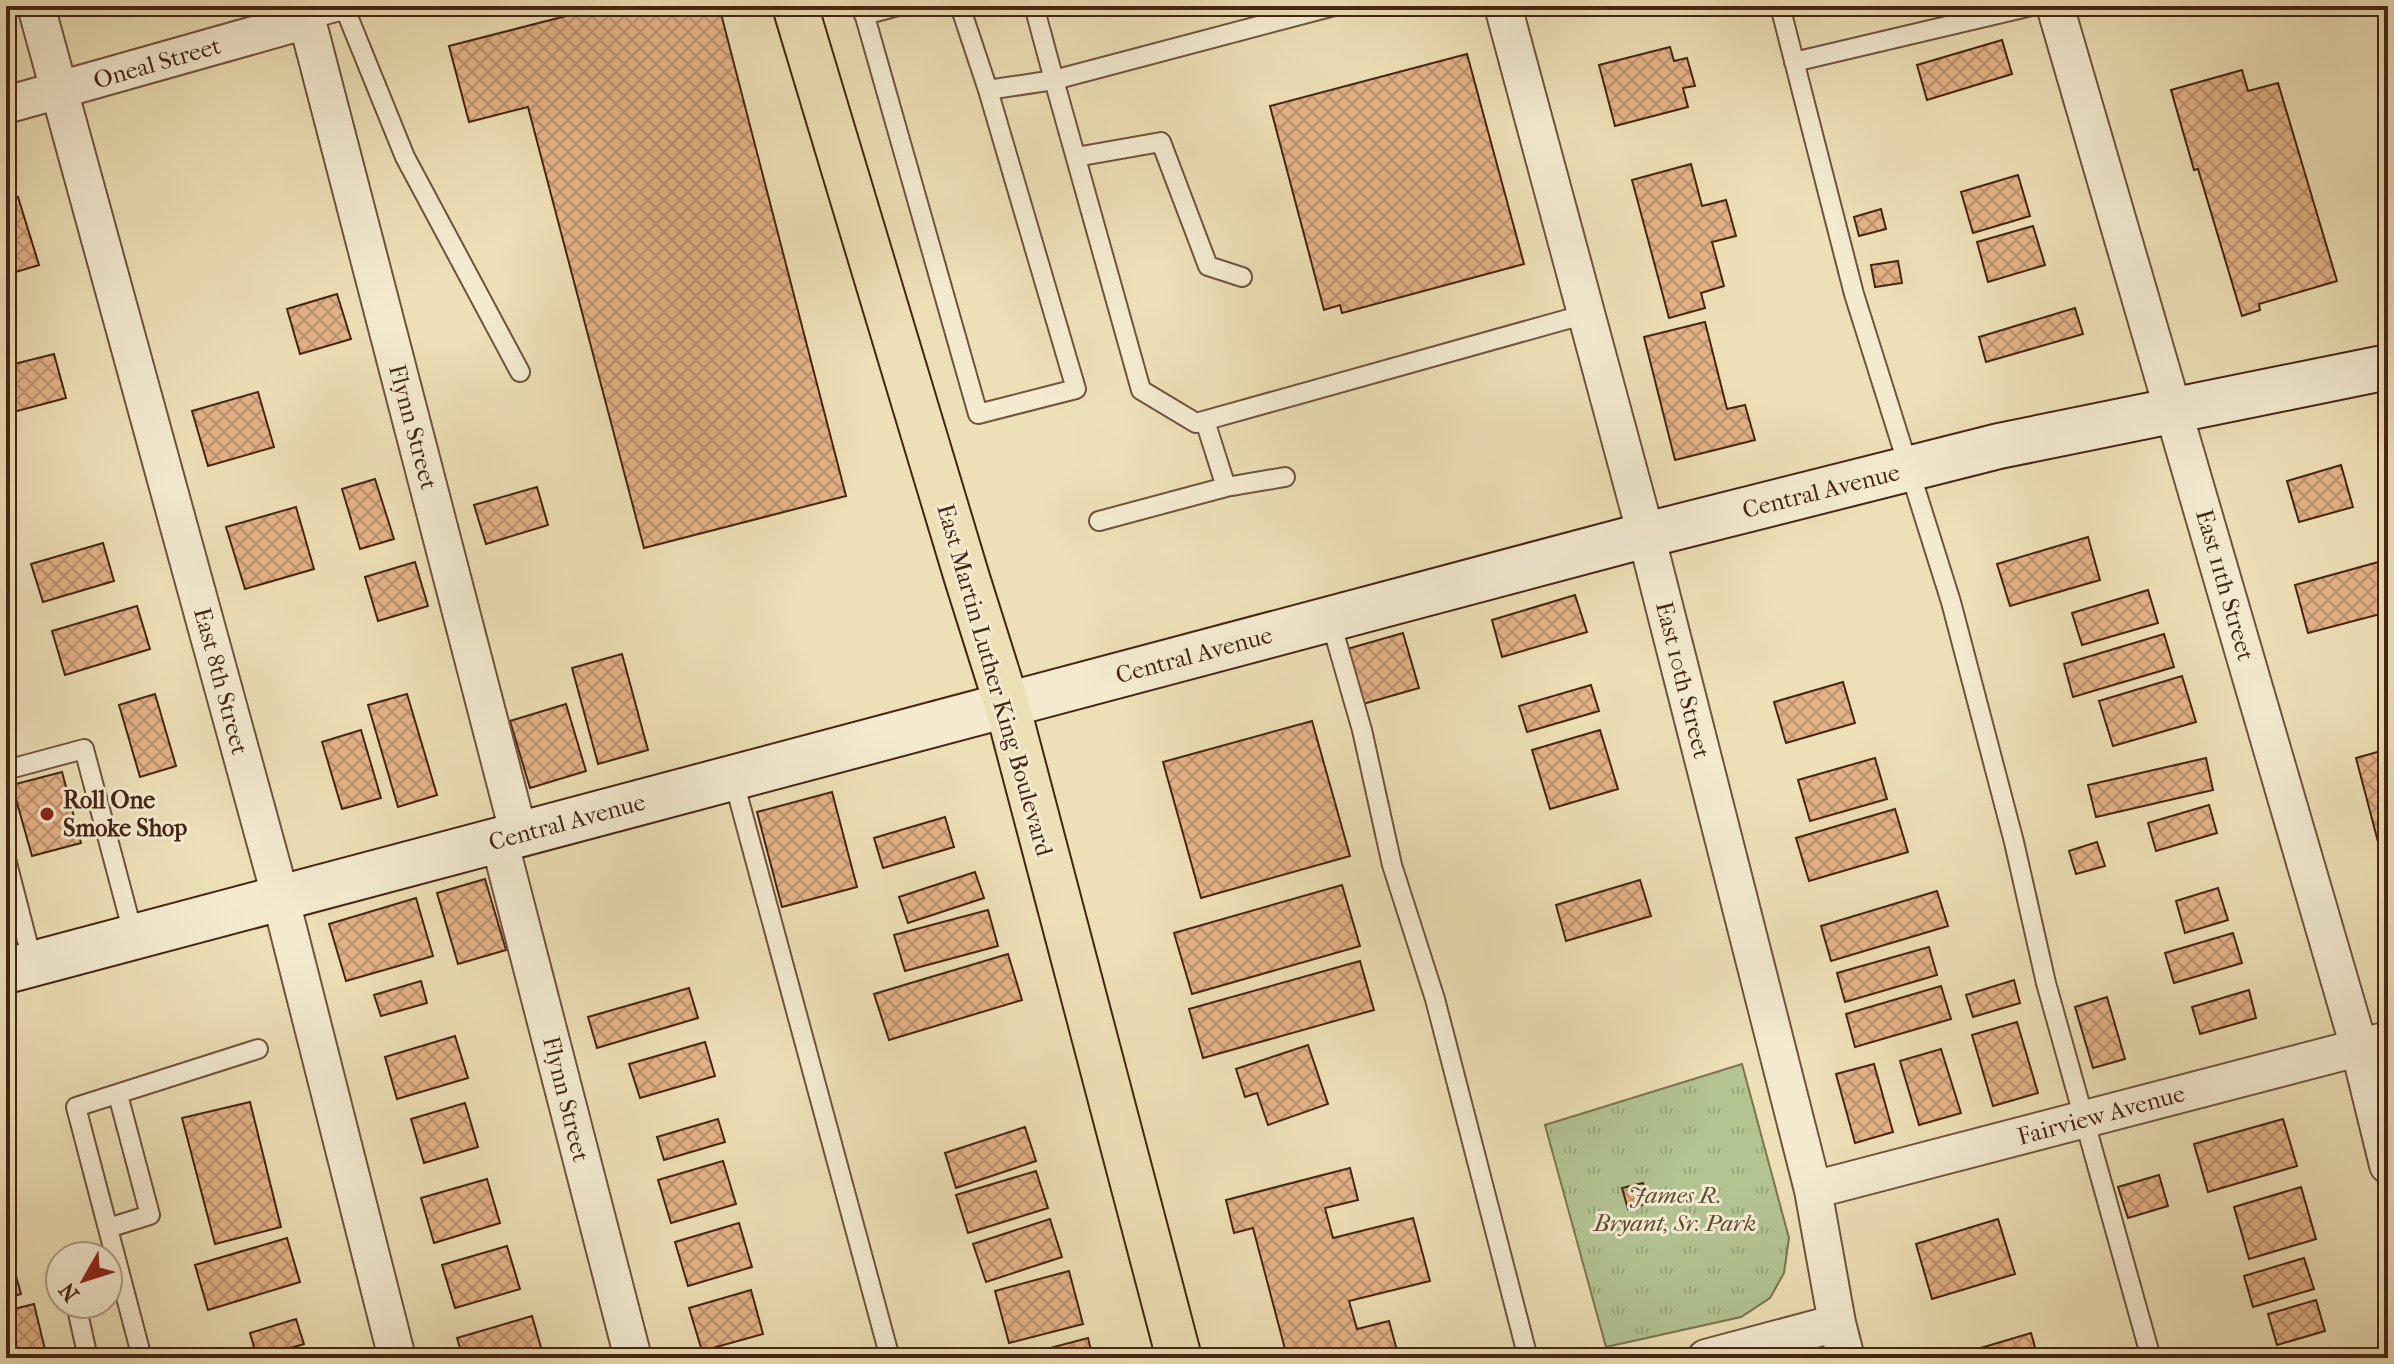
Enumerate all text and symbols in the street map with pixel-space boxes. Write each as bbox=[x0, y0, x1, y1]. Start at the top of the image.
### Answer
street label: Oneal Street bbox=[90, 31, 224, 95]
street label: Flynn Street bbox=[383, 361, 443, 493]
street label: Central Avenue bbox=[1740, 458, 1903, 524]
street label: East Martin Luther King Boulevard bbox=[931, 501, 1059, 860]
street label: East 11th Street bbox=[2190, 506, 2260, 664]
street label: East 10th Street bbox=[1650, 599, 1716, 762]
street label: East 8th Street bbox=[188, 604, 254, 758]
street label: Central Avenue bbox=[1113, 621, 1275, 689]
place label: Roll One Smoke Shop bbox=[63, 786, 187, 842]
street label: Central Avenue bbox=[486, 788, 648, 856]
marker: Roll One Smoke Shop bbox=[38, 805, 56, 823]
street label: Flynn Street bbox=[537, 1033, 595, 1165]
street label: Fairview Avenue bbox=[2014, 1079, 2188, 1151]
park label: James R. Bryant, Sr. Park bbox=[1592, 1181, 1756, 1237]
north arrow bbox=[44, 1240, 124, 1320]
text: N bbox=[54, 1277, 85, 1307]

